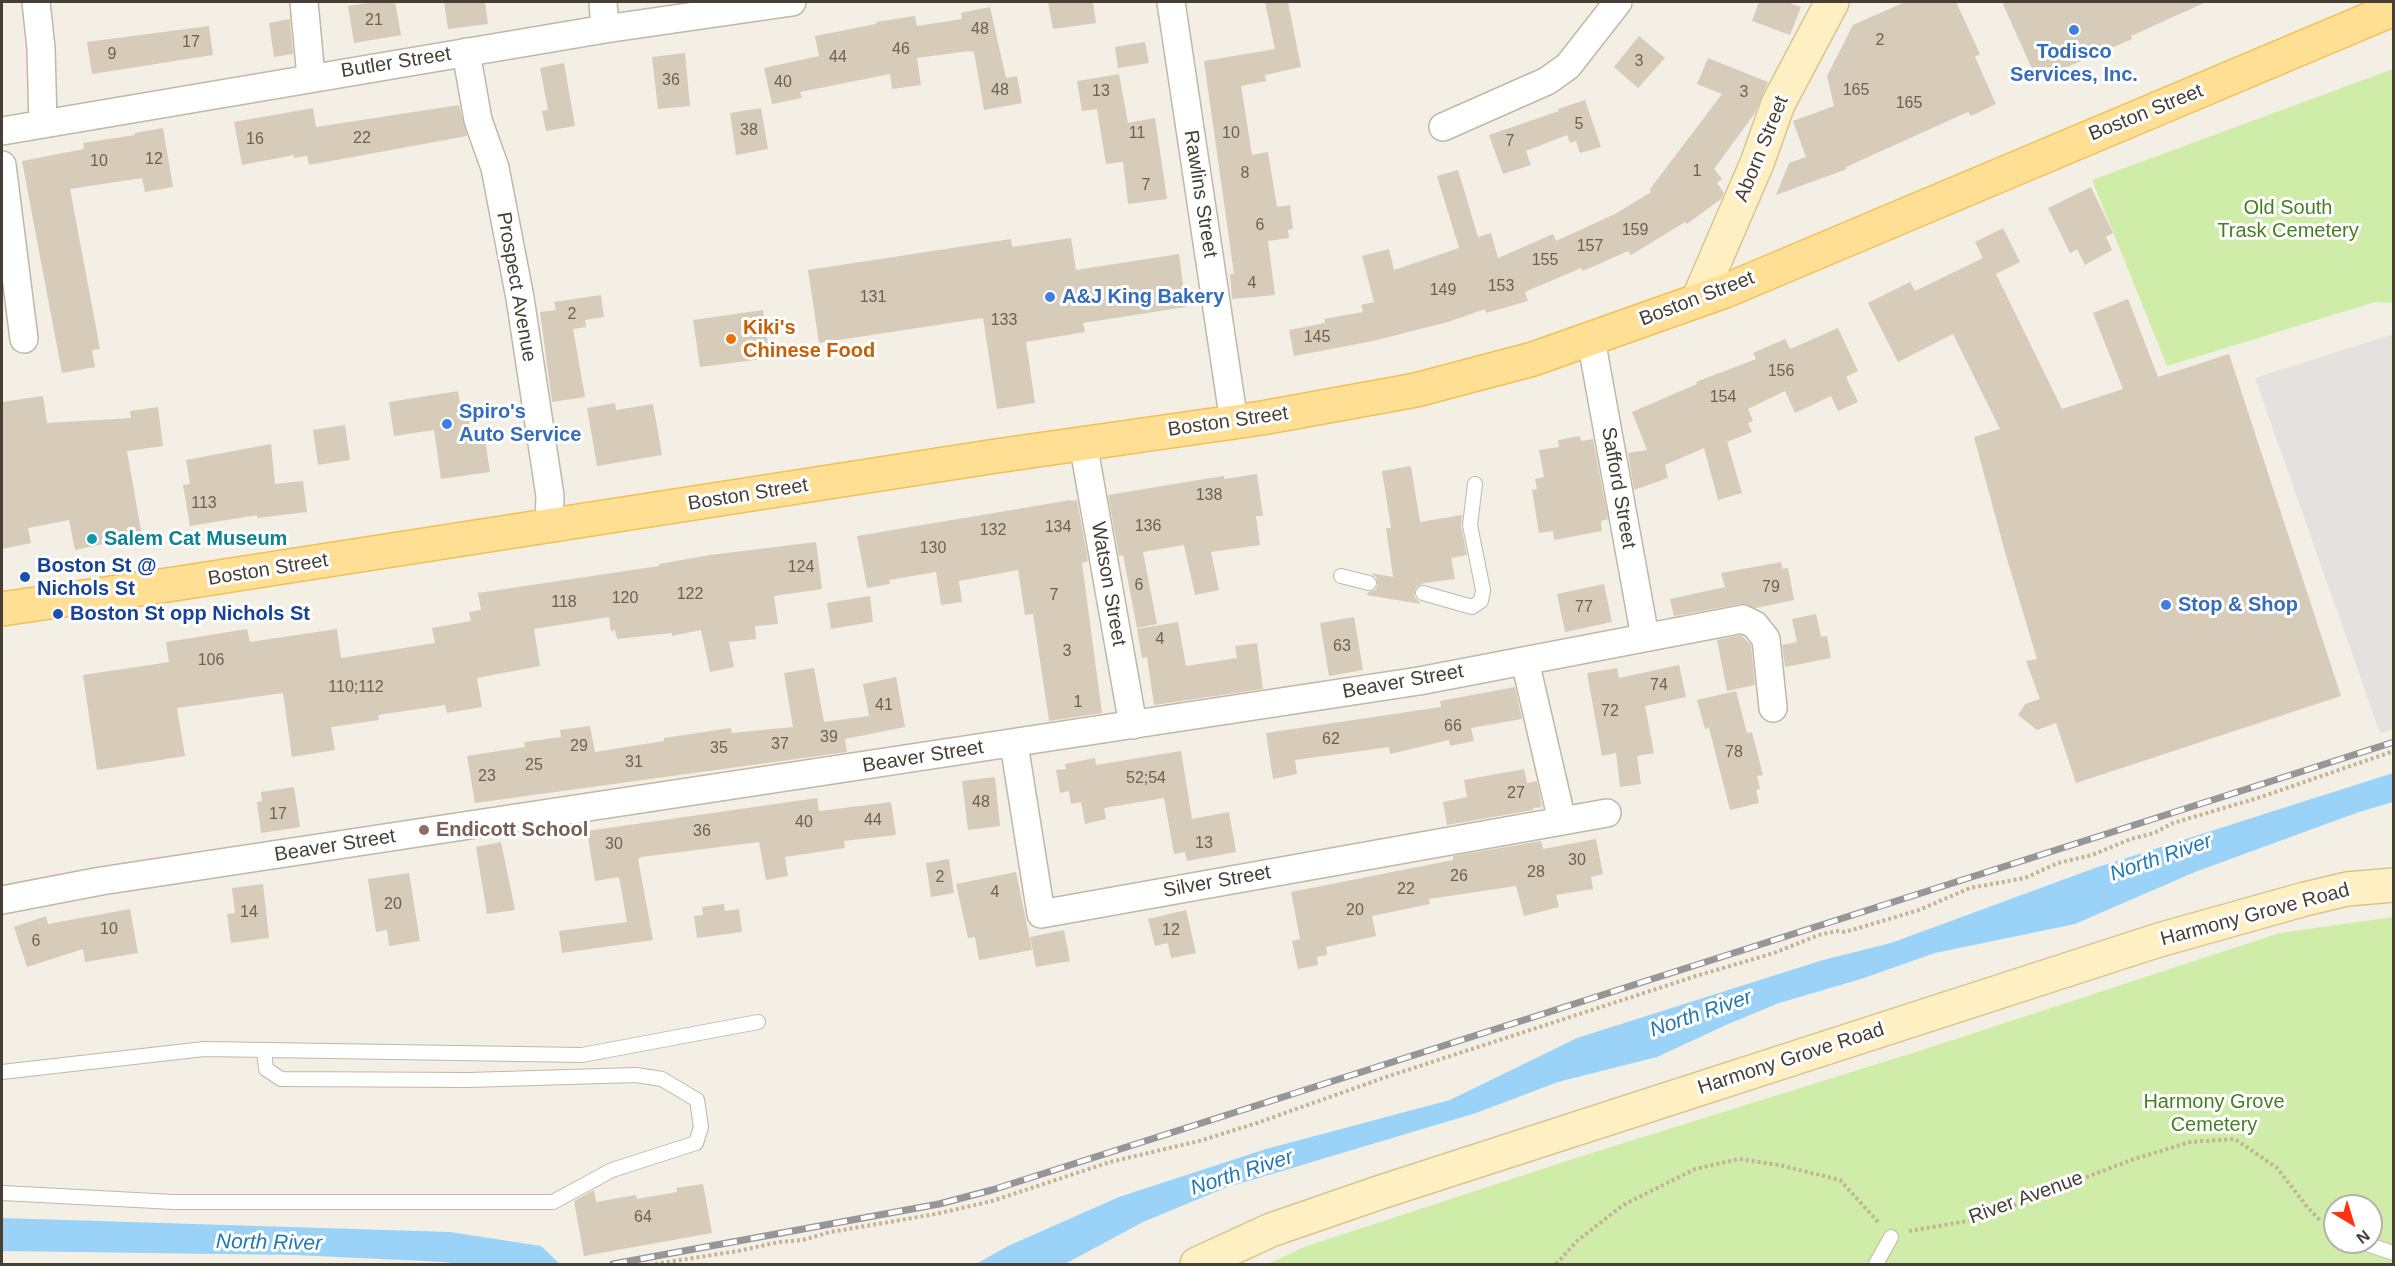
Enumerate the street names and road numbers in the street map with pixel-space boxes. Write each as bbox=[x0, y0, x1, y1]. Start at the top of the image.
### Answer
street label: Butler Street bbox=[339, 42, 453, 84]
street label: Boston Street bbox=[2085, 79, 2207, 147]
street label: Aborn Street bbox=[1730, 92, 1794, 206]
street label: Rawlins Street bbox=[1178, 128, 1222, 260]
street label: Prospect Avenue bbox=[491, 210, 541, 364]
street label: Boston Street bbox=[1636, 266, 1758, 332]
street label: Boston Street bbox=[1166, 402, 1290, 442]
street label: Safford Street bbox=[1595, 425, 1641, 551]
street label: Boston Street bbox=[686, 474, 810, 516]
street label: Watson Street bbox=[1085, 520, 1131, 648]
street label: Boston Street bbox=[206, 549, 330, 591]
street label: Beaver Street bbox=[1341, 660, 1465, 704]
street label: Beaver Street bbox=[861, 736, 985, 778]
street label: Beaver Street bbox=[273, 825, 397, 867]
street label: Silver Street bbox=[1161, 861, 1273, 903]
street label: Harmony Grove Road bbox=[2158, 878, 2352, 952]
street label: Harmony Grove Road bbox=[1695, 1018, 1887, 1100]
street label: River Avenue bbox=[1966, 1166, 2086, 1230]

